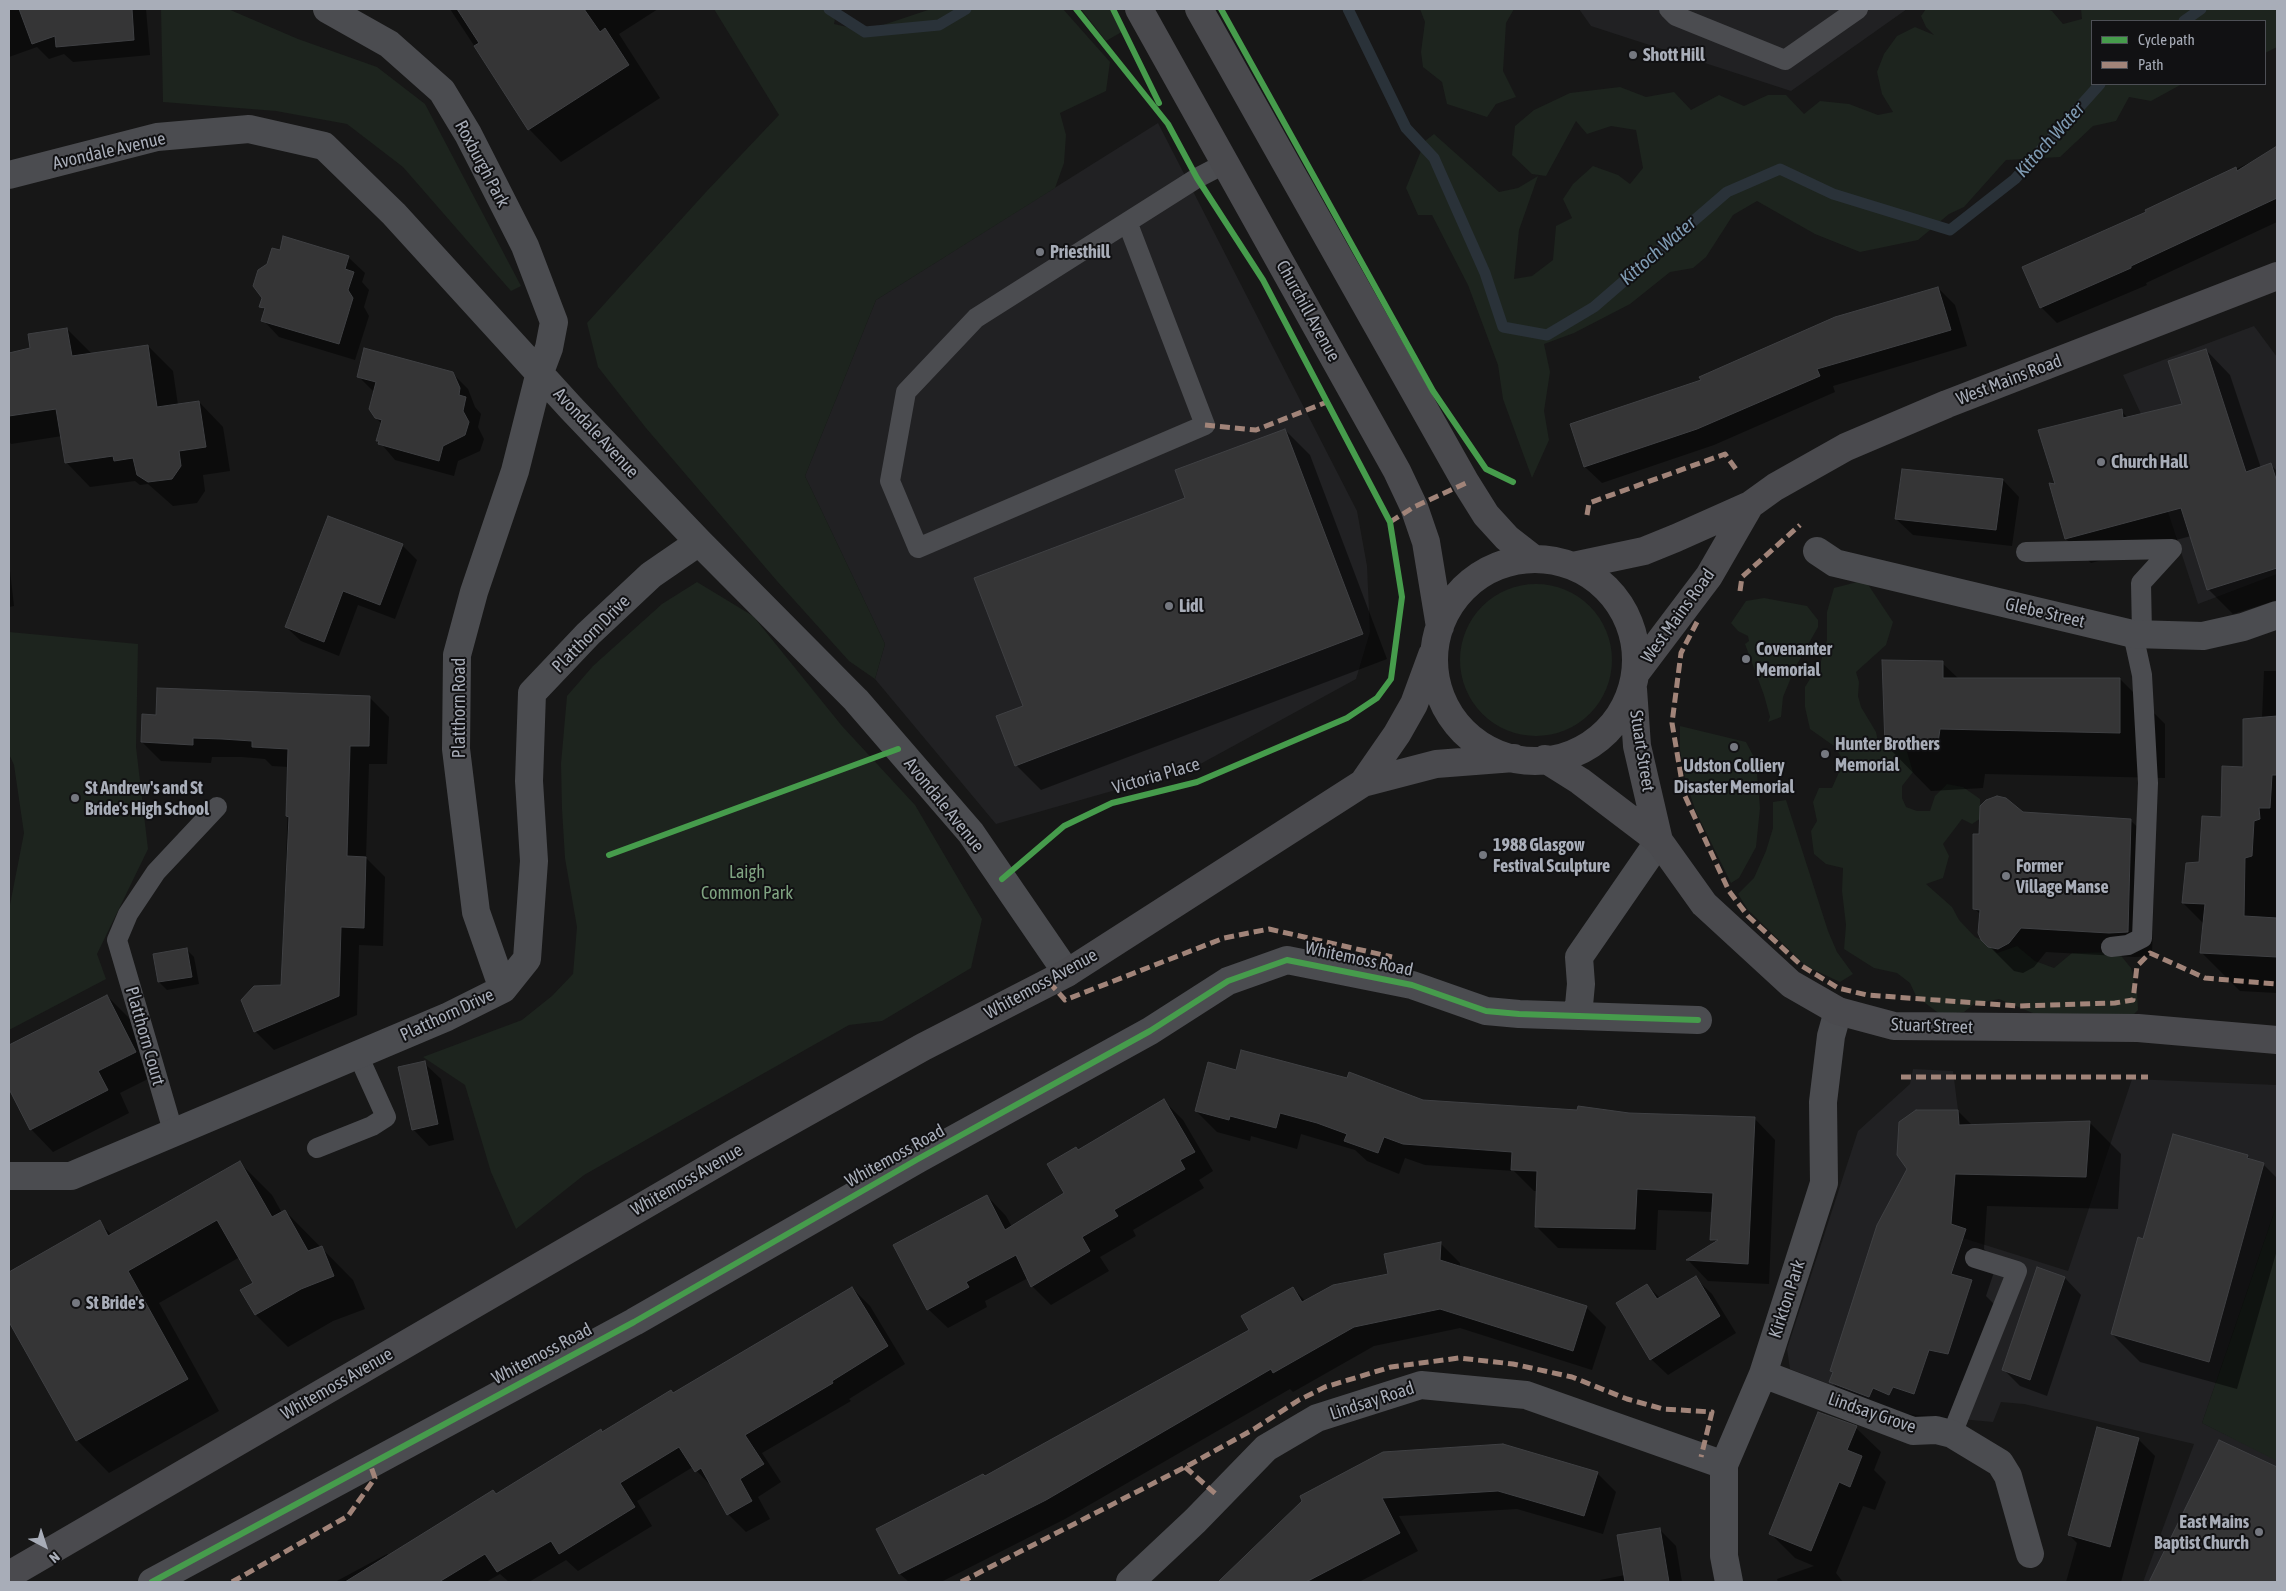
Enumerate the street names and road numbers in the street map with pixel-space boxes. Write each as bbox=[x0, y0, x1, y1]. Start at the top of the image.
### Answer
street label: Roxburgh Park bbox=[450, 117, 514, 211]
street label: Avondale Avenue bbox=[50, 128, 168, 174]
street label: Churchill Avenue bbox=[1271, 257, 1345, 365]
street label: West Mains Road bbox=[1953, 350, 2065, 410]
street label: Avondale Avenue bbox=[549, 384, 643, 482]
street label: West Mains Road bbox=[1637, 565, 1719, 667]
street label: Platthorn Drive bbox=[548, 591, 634, 677]
street label: Glebe Street bbox=[2003, 593, 2087, 633]
street label: Platthorn Road bbox=[448, 658, 470, 758]
street label: Stuart Street bbox=[1625, 709, 1659, 793]
street label: Avondale Avenue bbox=[899, 753, 989, 857]
street label: Victoria Place bbox=[1110, 753, 1202, 799]
street label: Whitemoss Road bbox=[1303, 937, 1415, 981]
street label: Whitemoss Avenue bbox=[981, 944, 1101, 1024]
street label: Platthorn Court bbox=[121, 984, 169, 1088]
street label: Platthorn Drive bbox=[397, 984, 497, 1046]
street label: Stuart Street bbox=[1891, 1014, 1973, 1038]
street label: Whitemoss Road bbox=[842, 1120, 948, 1192]
street label: Whitemoss Avenue bbox=[627, 1139, 747, 1221]
street label: Kirkton Park bbox=[1764, 1257, 1810, 1341]
street label: Whitemoss Road bbox=[488, 1319, 596, 1389]
street label: Whitemoss Avenue bbox=[277, 1343, 397, 1425]
street label: Lindsay Road bbox=[1327, 1377, 1417, 1425]
street label: Lindsay Grove bbox=[1825, 1388, 1919, 1438]

